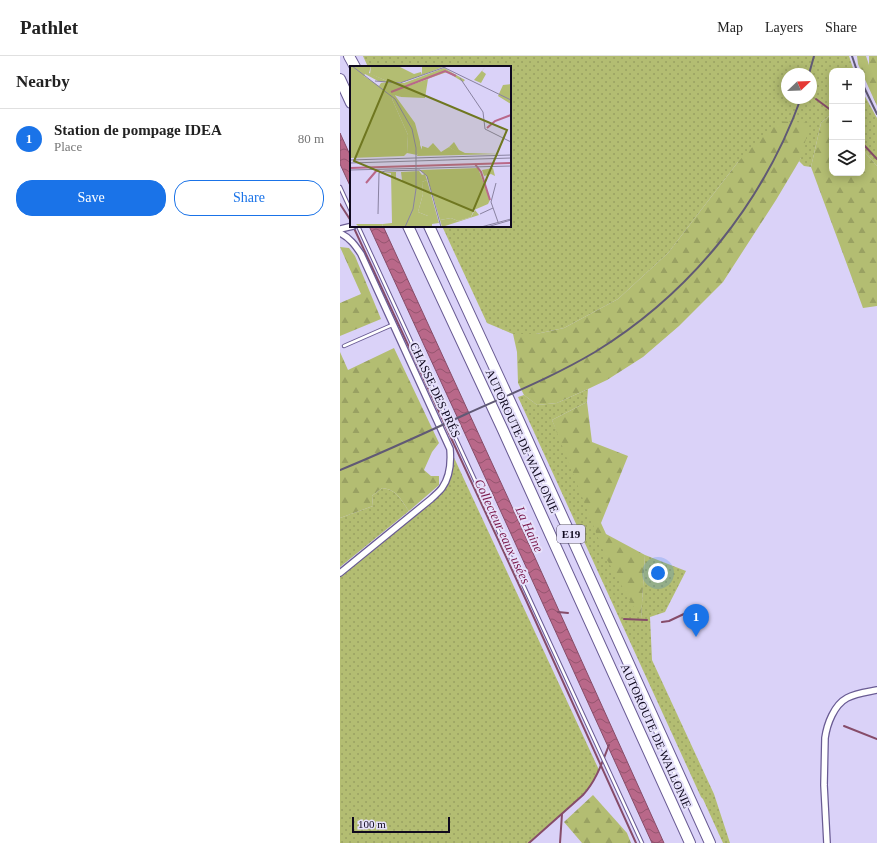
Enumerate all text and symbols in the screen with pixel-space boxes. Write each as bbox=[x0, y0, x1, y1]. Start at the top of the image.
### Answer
text: Pathlet bbox=[20, 17, 78, 38]
text: Map bbox=[717, 20, 743, 35]
text: Layers bbox=[765, 20, 803, 35]
text: Share bbox=[825, 20, 857, 35]
inset map bbox=[350, 66, 511, 227]
north arrow bbox=[781, 68, 817, 104]
map controls bbox=[829, 68, 865, 176]
button: + bbox=[829, 68, 865, 104]
text: Nearby bbox=[16, 72, 70, 91]
button: − bbox=[829, 104, 865, 140]
text: Station de pompage IDEA bbox=[54, 122, 222, 138]
text: 1 bbox=[26, 131, 32, 146]
text: 80 m bbox=[298, 131, 324, 146]
text: Place bbox=[54, 139, 82, 154]
button: layers bbox=[829, 140, 865, 176]
button: Save bbox=[16, 180, 166, 216]
button: Share bbox=[174, 180, 324, 216]
street label: CHASSE DES PRÉS bbox=[407, 340, 463, 440]
street label: AUTOROUTE DE WALLONIE bbox=[483, 367, 561, 515]
water label: Collecteur eaux usées bbox=[472, 476, 533, 586]
water label: La Haine bbox=[512, 503, 547, 555]
road number: E19 bbox=[557, 525, 585, 543]
your location bbox=[648, 563, 668, 583]
pin: 1 bbox=[683, 604, 709, 637]
street label: AUTOROUTE DE WALLONIE bbox=[618, 661, 694, 811]
scale bar bbox=[352, 815, 450, 834]
text: 100 m bbox=[358, 818, 386, 830]

